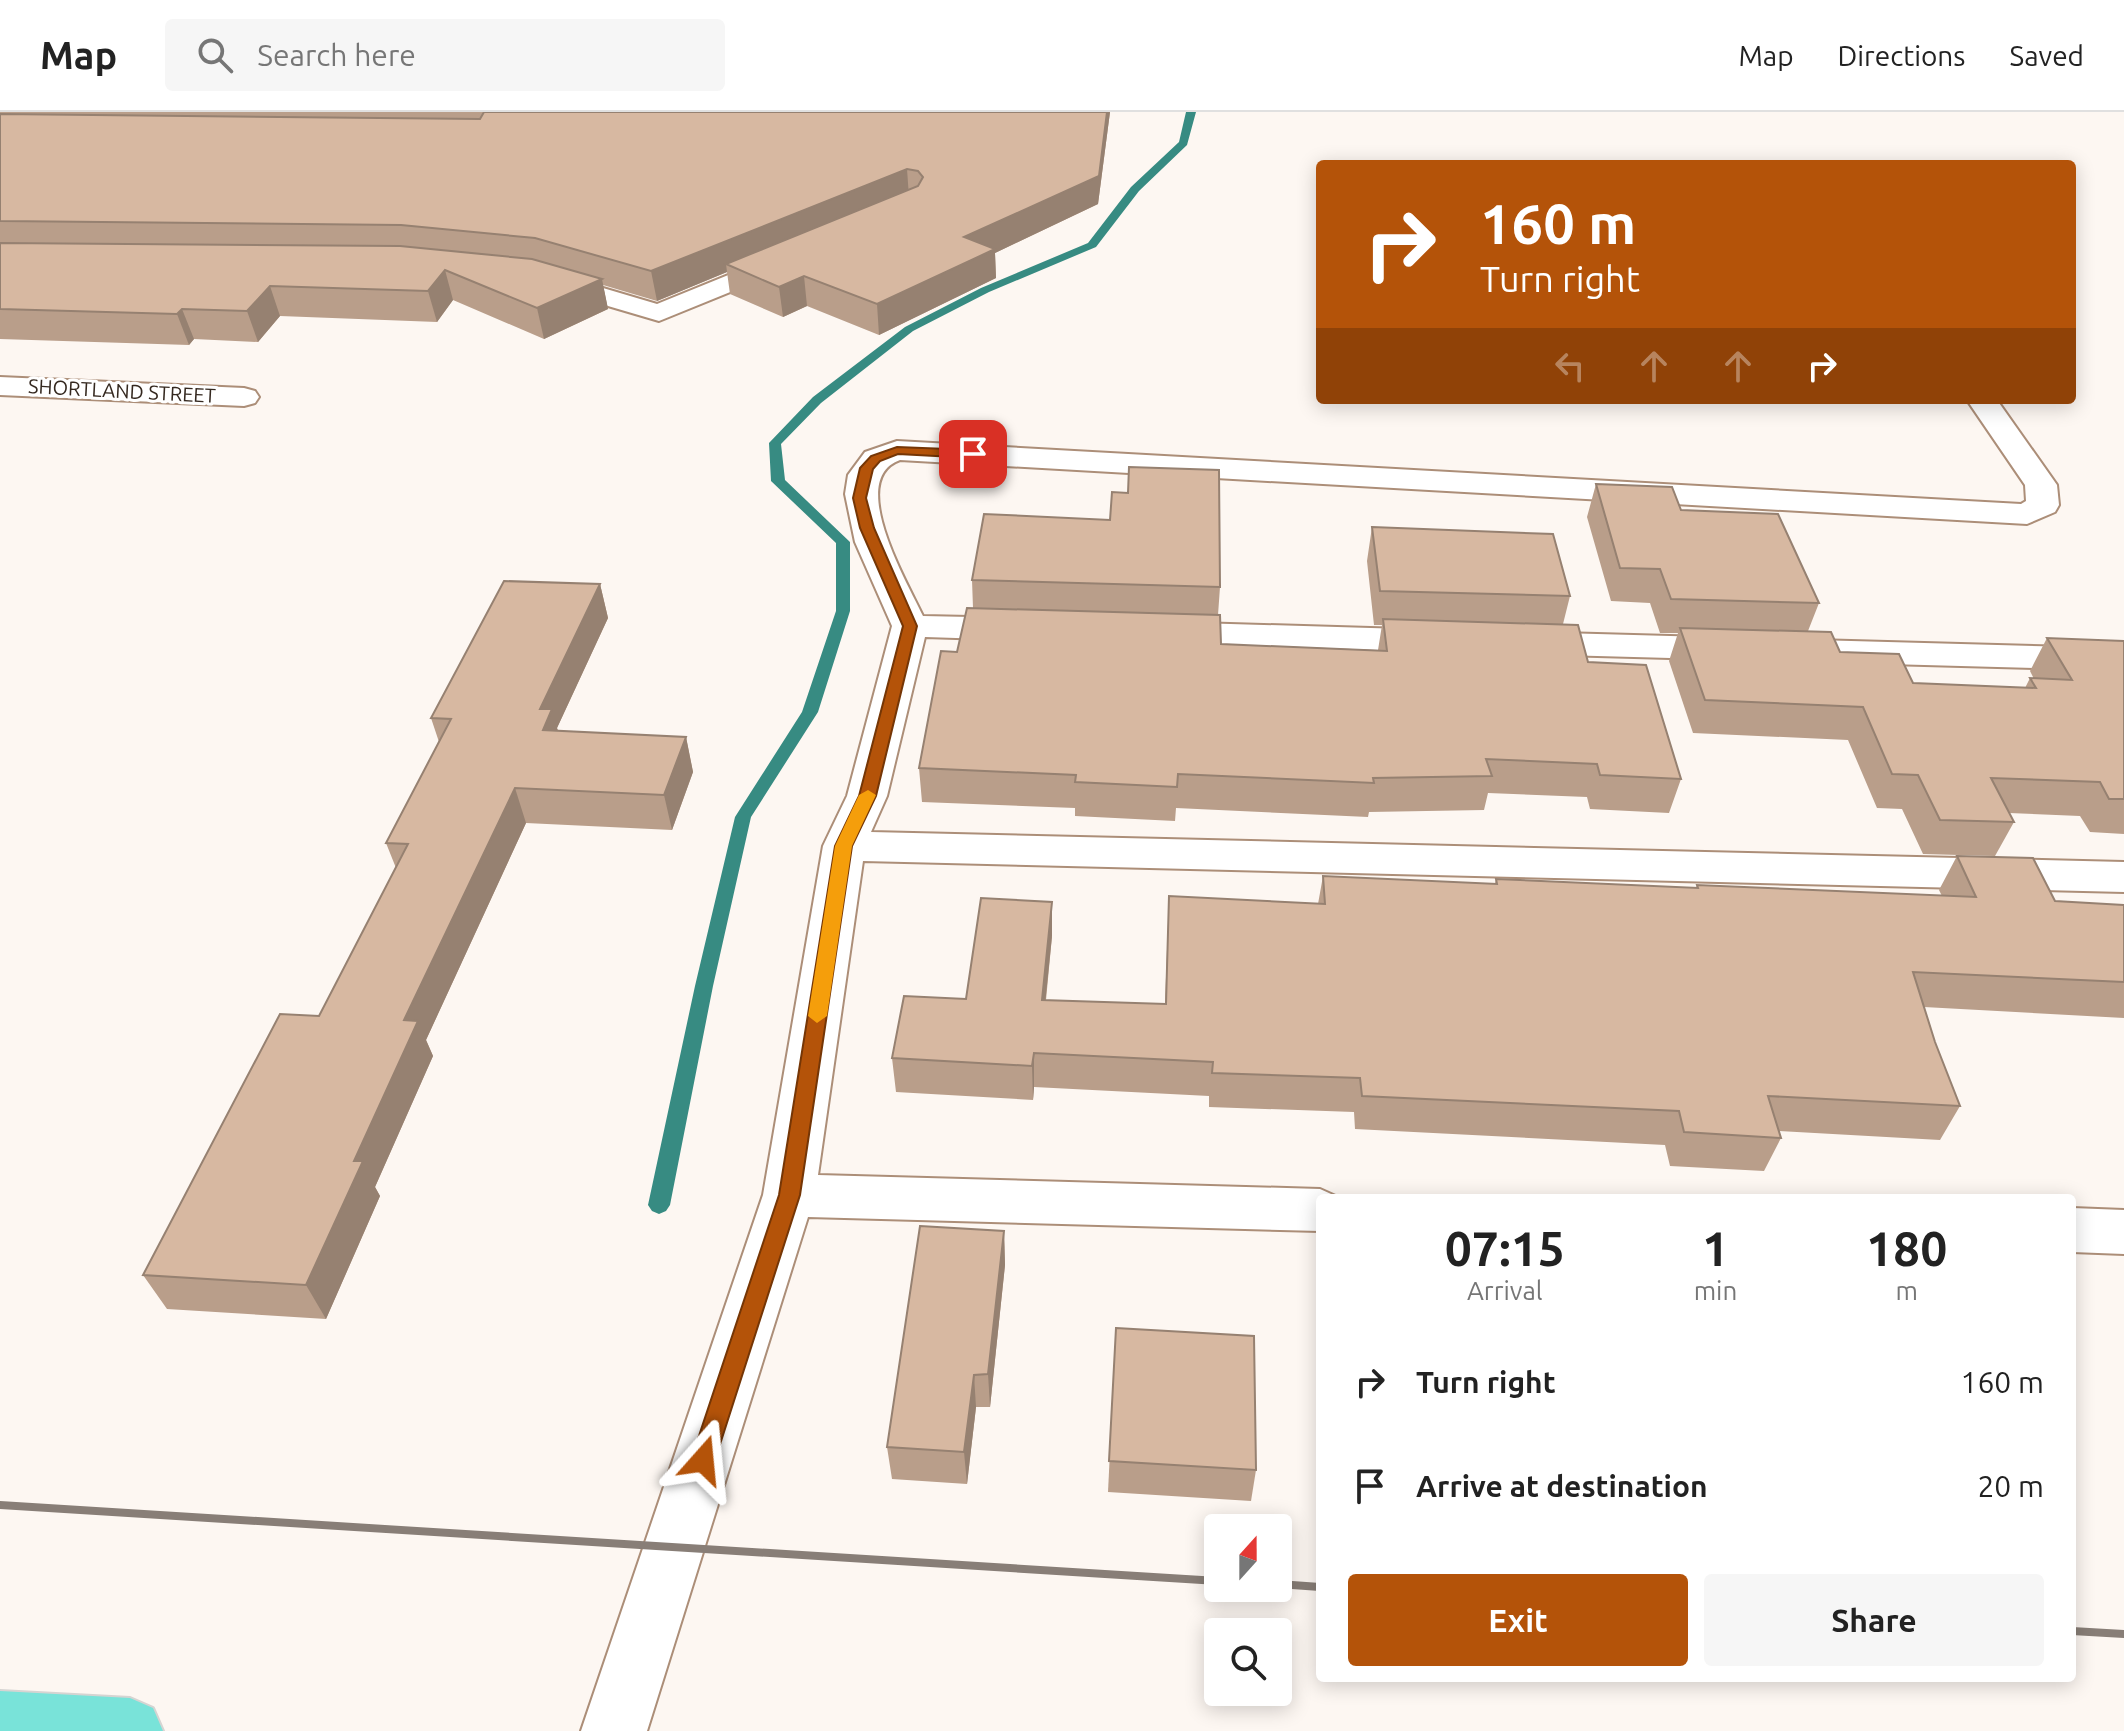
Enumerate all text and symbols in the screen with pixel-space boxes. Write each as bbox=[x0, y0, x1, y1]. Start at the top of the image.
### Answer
search box bbox=[165, 19, 725, 91]
icon: search bbox=[193, 33, 237, 77]
text: Map bbox=[40, 34, 117, 76]
text: Search here bbox=[257, 38, 416, 72]
text: Map bbox=[1738, 40, 1794, 71]
text: Directions bbox=[1838, 40, 1965, 71]
text: Saved bbox=[2009, 40, 2084, 71]
icon: right bbox=[1348, 192, 1452, 296]
text: 160 m bbox=[1480, 192, 1636, 255]
text: Turn right bbox=[1480, 258, 1640, 299]
icon: left bbox=[1548, 344, 1592, 388]
icon: ahead bbox=[1632, 344, 1676, 388]
icon: ahead bbox=[1716, 344, 1760, 388]
icon: right bbox=[1800, 344, 1844, 388]
street label: SHORTLAND STREET bbox=[28, 374, 216, 407]
pin bbox=[939, 420, 1007, 488]
icon: arrive bbox=[951, 432, 995, 476]
text: 07:15 bbox=[1445, 1221, 1565, 1275]
text: 1 bbox=[1702, 1221, 1729, 1275]
text: 180 bbox=[1866, 1221, 1947, 1275]
text: Arrival bbox=[1467, 1276, 1543, 1305]
text: min bbox=[1694, 1276, 1737, 1305]
text: m bbox=[1895, 1276, 1918, 1305]
icon: right bbox=[1348, 1360, 1392, 1404]
text: Turn right bbox=[1416, 1365, 1556, 1399]
text: 160 m bbox=[1960, 1365, 2044, 1399]
position arrow bbox=[661, 1418, 745, 1502]
icon: arrive bbox=[1348, 1464, 1392, 1508]
text: Arrive at destination bbox=[1416, 1469, 1708, 1503]
text: 20 m bbox=[1977, 1469, 2044, 1503]
north arrow bbox=[1204, 1514, 1292, 1602]
map controls bbox=[1204, 1514, 1292, 1706]
button: Exit bbox=[1348, 1574, 1688, 1666]
button: Share bbox=[1704, 1574, 2044, 1666]
button: search bbox=[1204, 1618, 1292, 1706]

